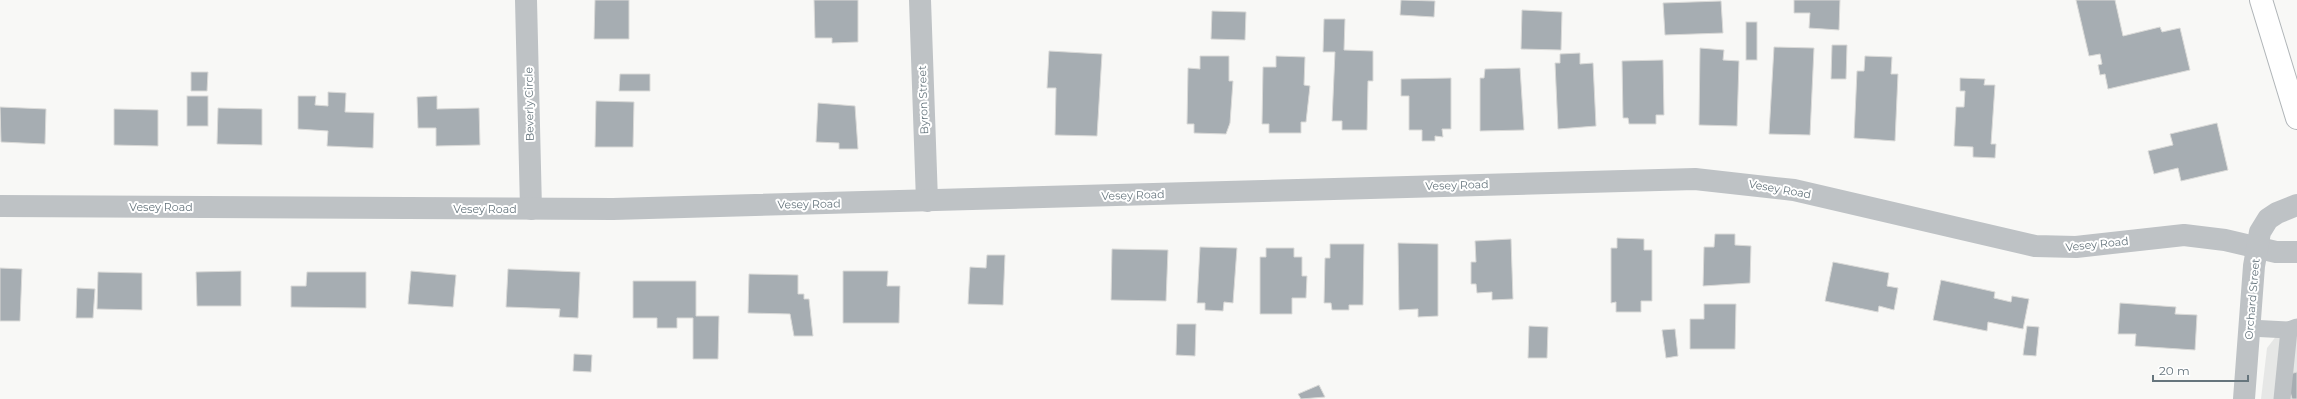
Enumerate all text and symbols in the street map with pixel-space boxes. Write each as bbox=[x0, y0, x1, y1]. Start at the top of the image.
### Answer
street label: Byron Street bbox=[915, 65, 931, 135]
street label: Beverly Circle bbox=[521, 66, 537, 141]
street label: Vesey Road bbox=[1425, 177, 1489, 193]
street label: Vesey Road bbox=[1748, 177, 1812, 201]
street label: Vesey Road bbox=[1101, 187, 1165, 203]
street label: Vesey Road bbox=[777, 196, 841, 212]
street label: Vesey Road bbox=[129, 200, 193, 214]
street label: Vesey Road bbox=[453, 202, 517, 216]
street label: Vesey Road bbox=[2065, 234, 2129, 254]
street label: Orchard Street bbox=[2241, 257, 2263, 340]
scale bar bbox=[2153, 357, 2248, 383]
text: 20 m bbox=[2159, 363, 2190, 378]

